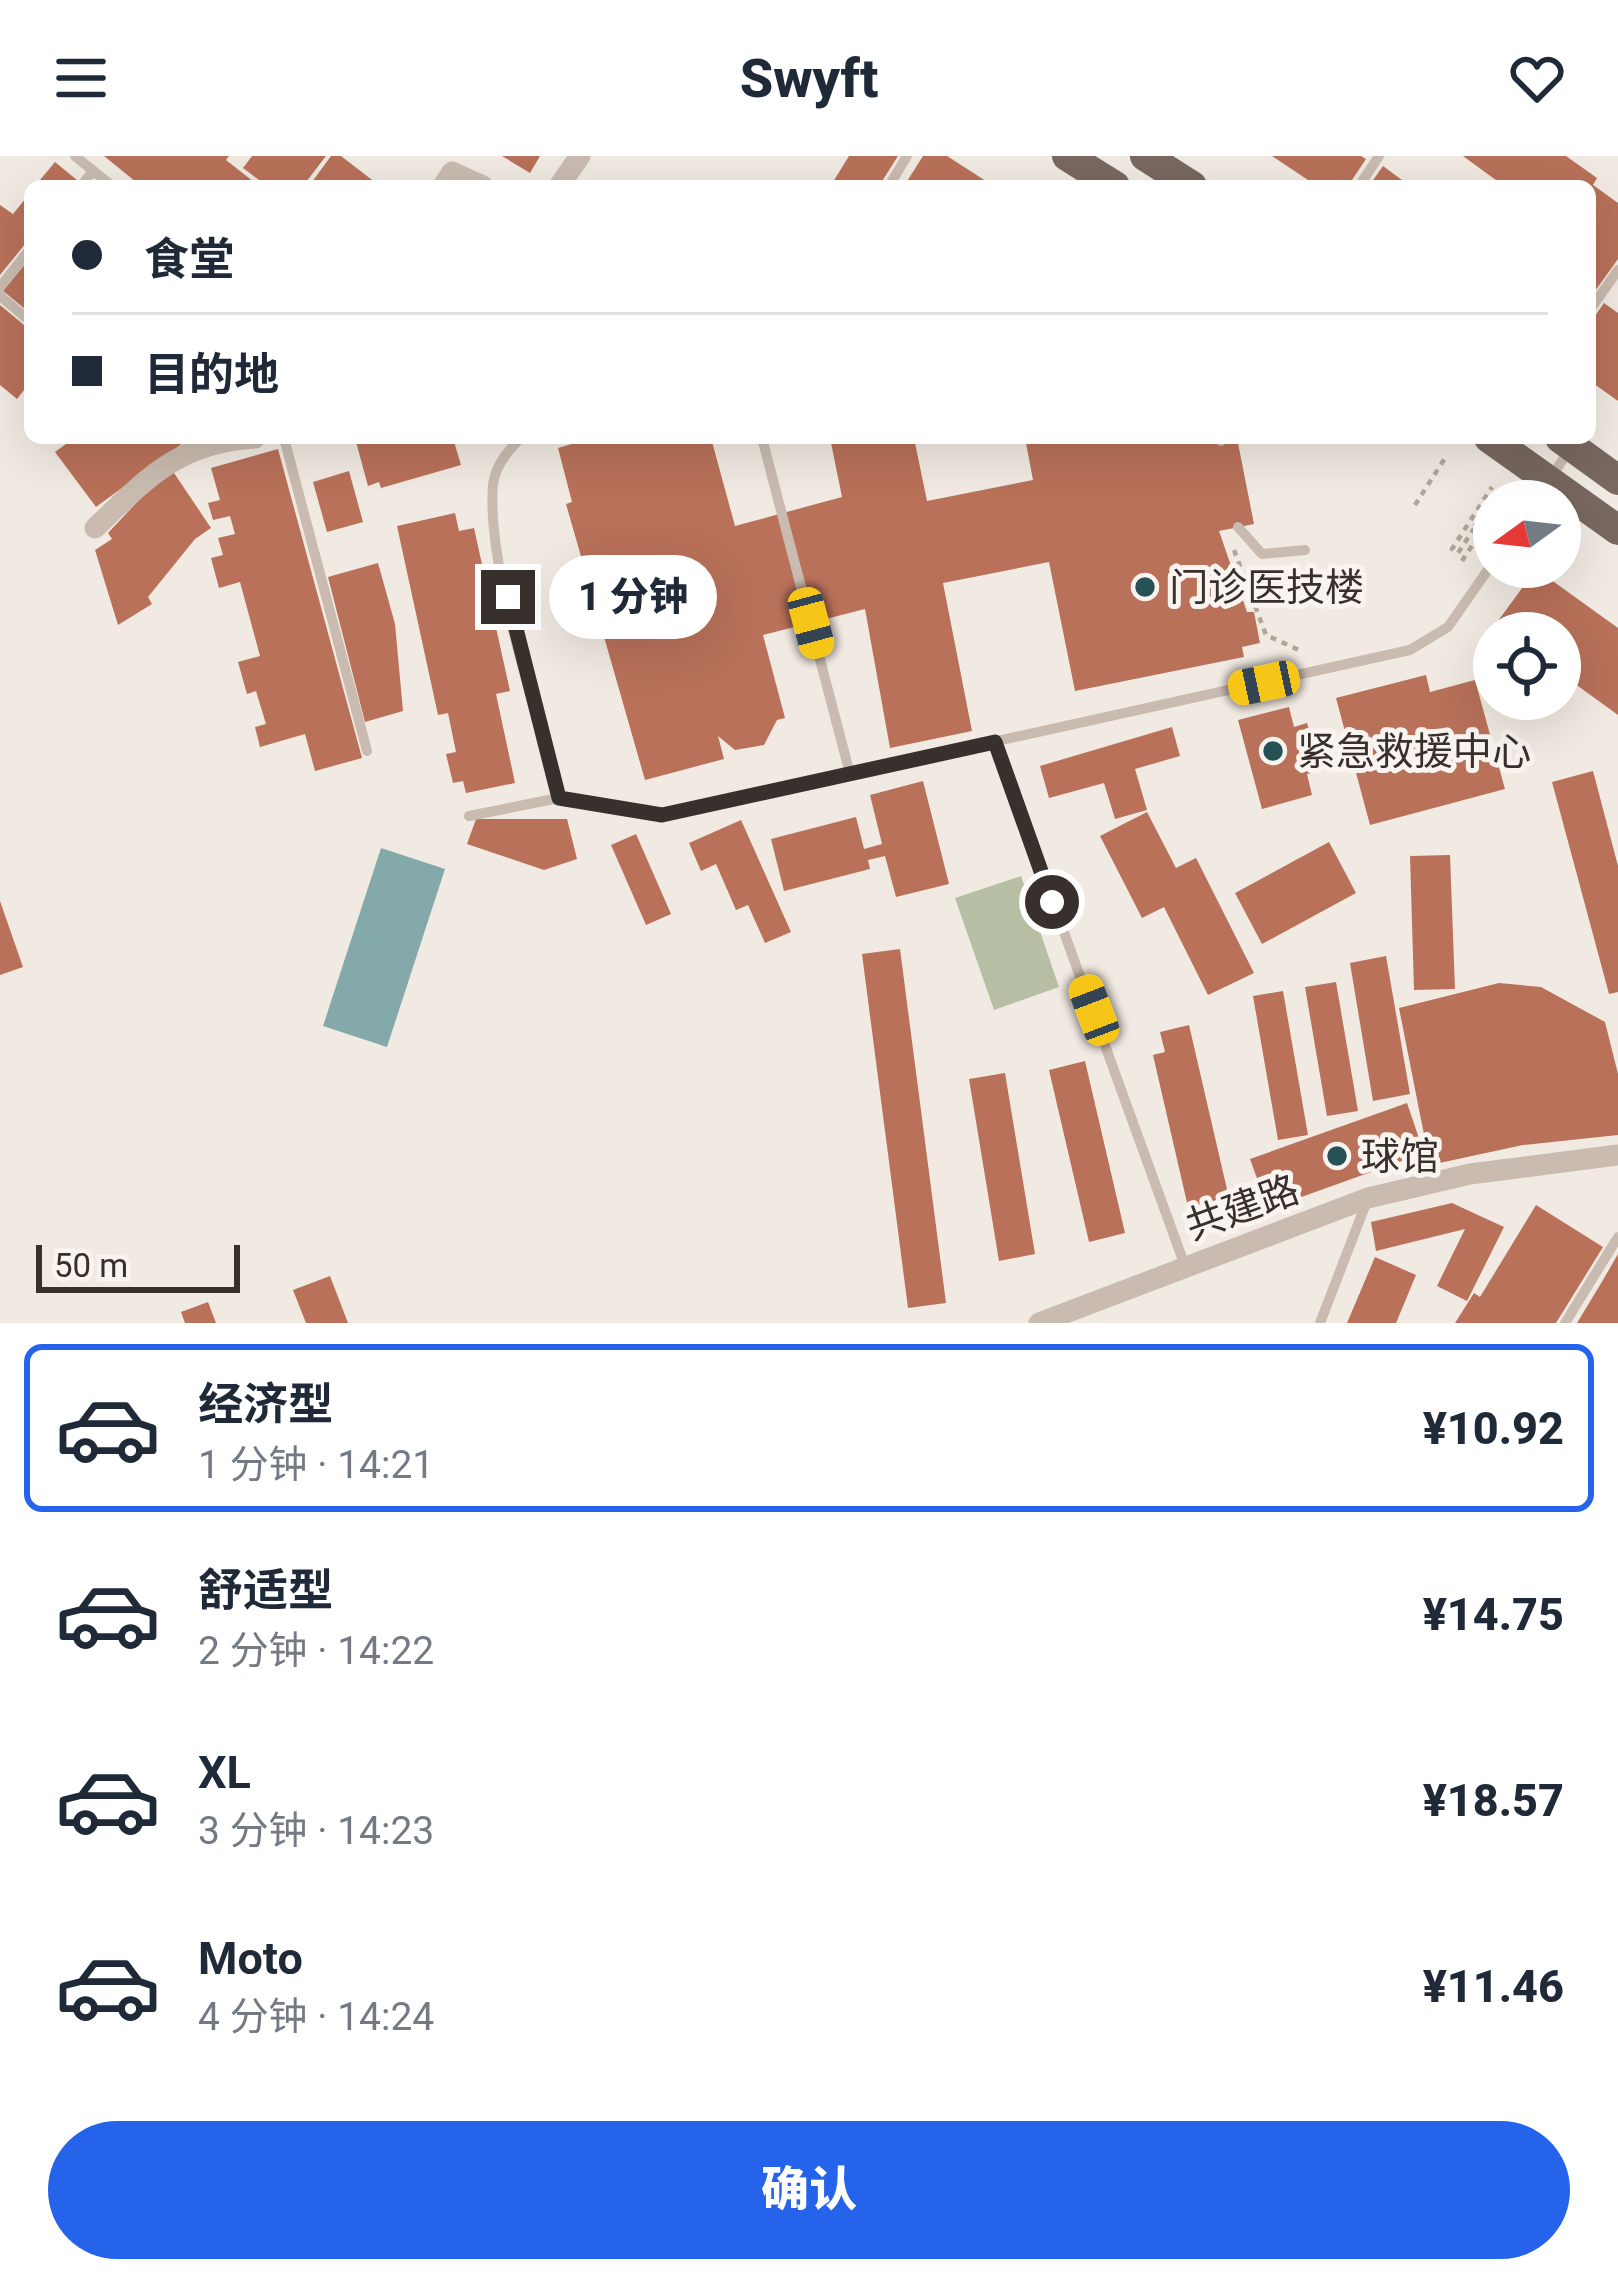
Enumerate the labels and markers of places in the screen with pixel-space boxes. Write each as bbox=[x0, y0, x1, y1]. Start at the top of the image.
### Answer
place label: 门诊医技楼 bbox=[1169, 565, 1364, 611]
marker: 门诊医技楼 bbox=[1132, 574, 1158, 600]
place label: 紧急救援中心 bbox=[1297, 729, 1531, 775]
marker: 紧急救援中心 bbox=[1260, 738, 1286, 764]
place label: 球馆 bbox=[1361, 1134, 1439, 1180]
marker: 球馆 bbox=[1324, 1143, 1350, 1169]

